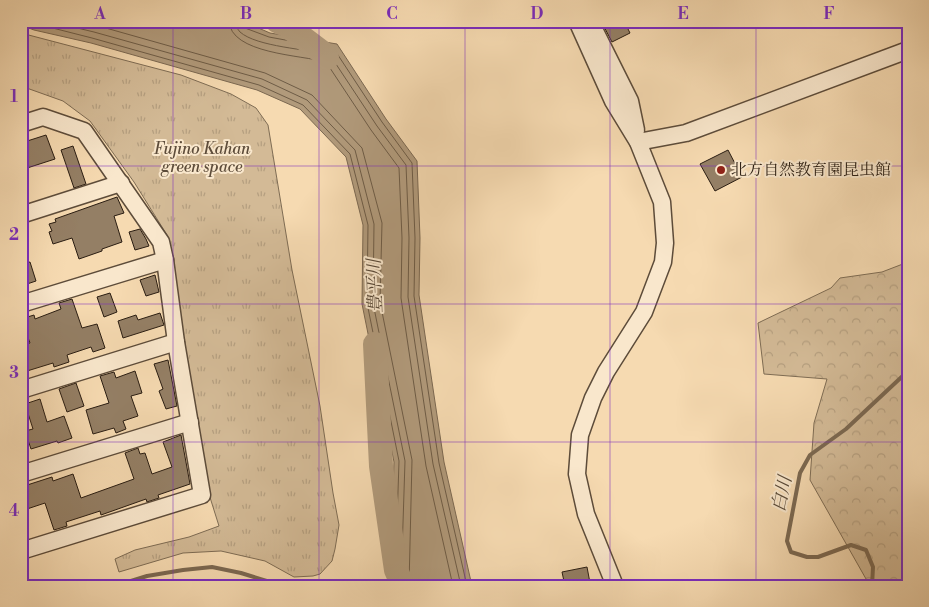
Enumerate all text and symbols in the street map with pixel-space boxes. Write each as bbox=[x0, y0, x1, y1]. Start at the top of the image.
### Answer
text: A bbox=[93, 4, 106, 24]
text: B bbox=[240, 4, 252, 24]
text: C bbox=[386, 4, 398, 24]
text: D bbox=[531, 4, 544, 24]
text: E bbox=[677, 4, 689, 24]
text: F bbox=[823, 4, 835, 24]
text: 1 bbox=[10, 87, 18, 107]
park label: Fujino Kahan green space bbox=[154, 139, 251, 177]
place label: 北方自然教育園昆虫館 bbox=[731, 160, 891, 180]
marker: 北方自然教育園昆虫館 bbox=[715, 164, 727, 176]
text: 2 bbox=[9, 225, 19, 245]
water label: 豊平川 bbox=[362, 257, 387, 313]
text: 3 bbox=[9, 363, 19, 383]
water label: 白川 bbox=[767, 472, 797, 514]
text: 4 bbox=[9, 501, 20, 521]

